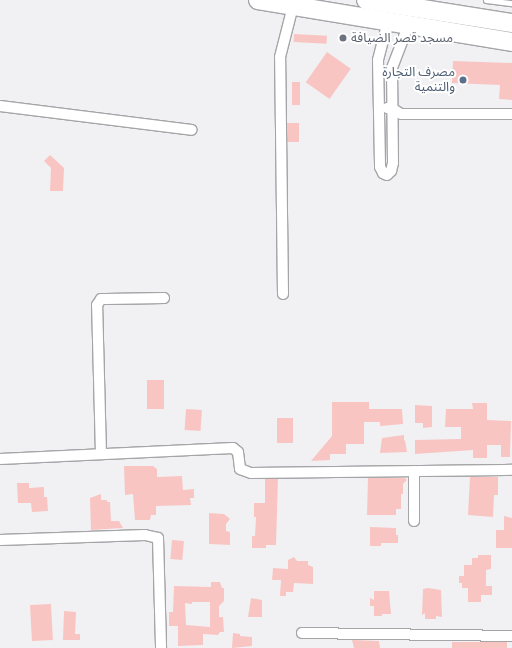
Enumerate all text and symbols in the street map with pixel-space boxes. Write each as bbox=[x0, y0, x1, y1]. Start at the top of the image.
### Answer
place label: مسجد قصر الضيافة bbox=[351, 30, 453, 46]
marker: مسجد قصر الضيافة bbox=[338, 33, 348, 43]
place label: مصرف التجارة والتنمية bbox=[382, 65, 455, 96]
marker: مصرف التجارة والتنمية bbox=[458, 75, 468, 85]

